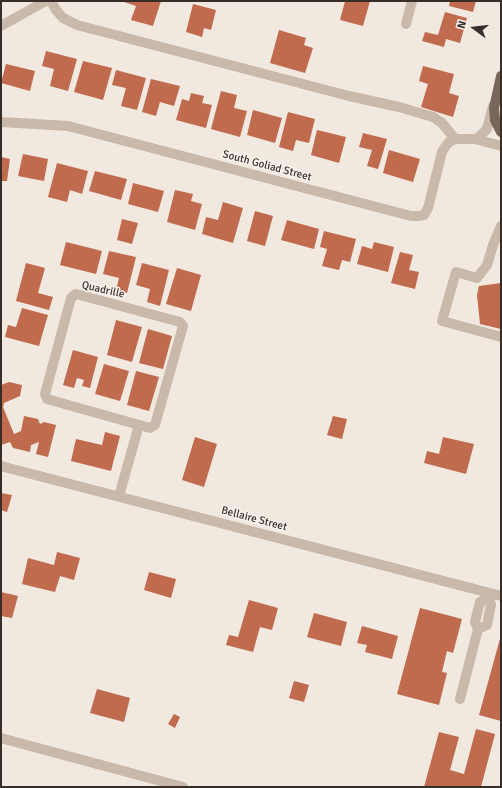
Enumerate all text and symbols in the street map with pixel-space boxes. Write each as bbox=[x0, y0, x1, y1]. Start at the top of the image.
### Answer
north arrow bbox=[454, 8, 494, 48]
text: N bbox=[455, 19, 469, 30]
street label: South Goliad Street bbox=[221, 148, 313, 184]
street label: Quadrille bbox=[80, 279, 126, 301]
street label: Bellaire Street bbox=[220, 504, 288, 534]

